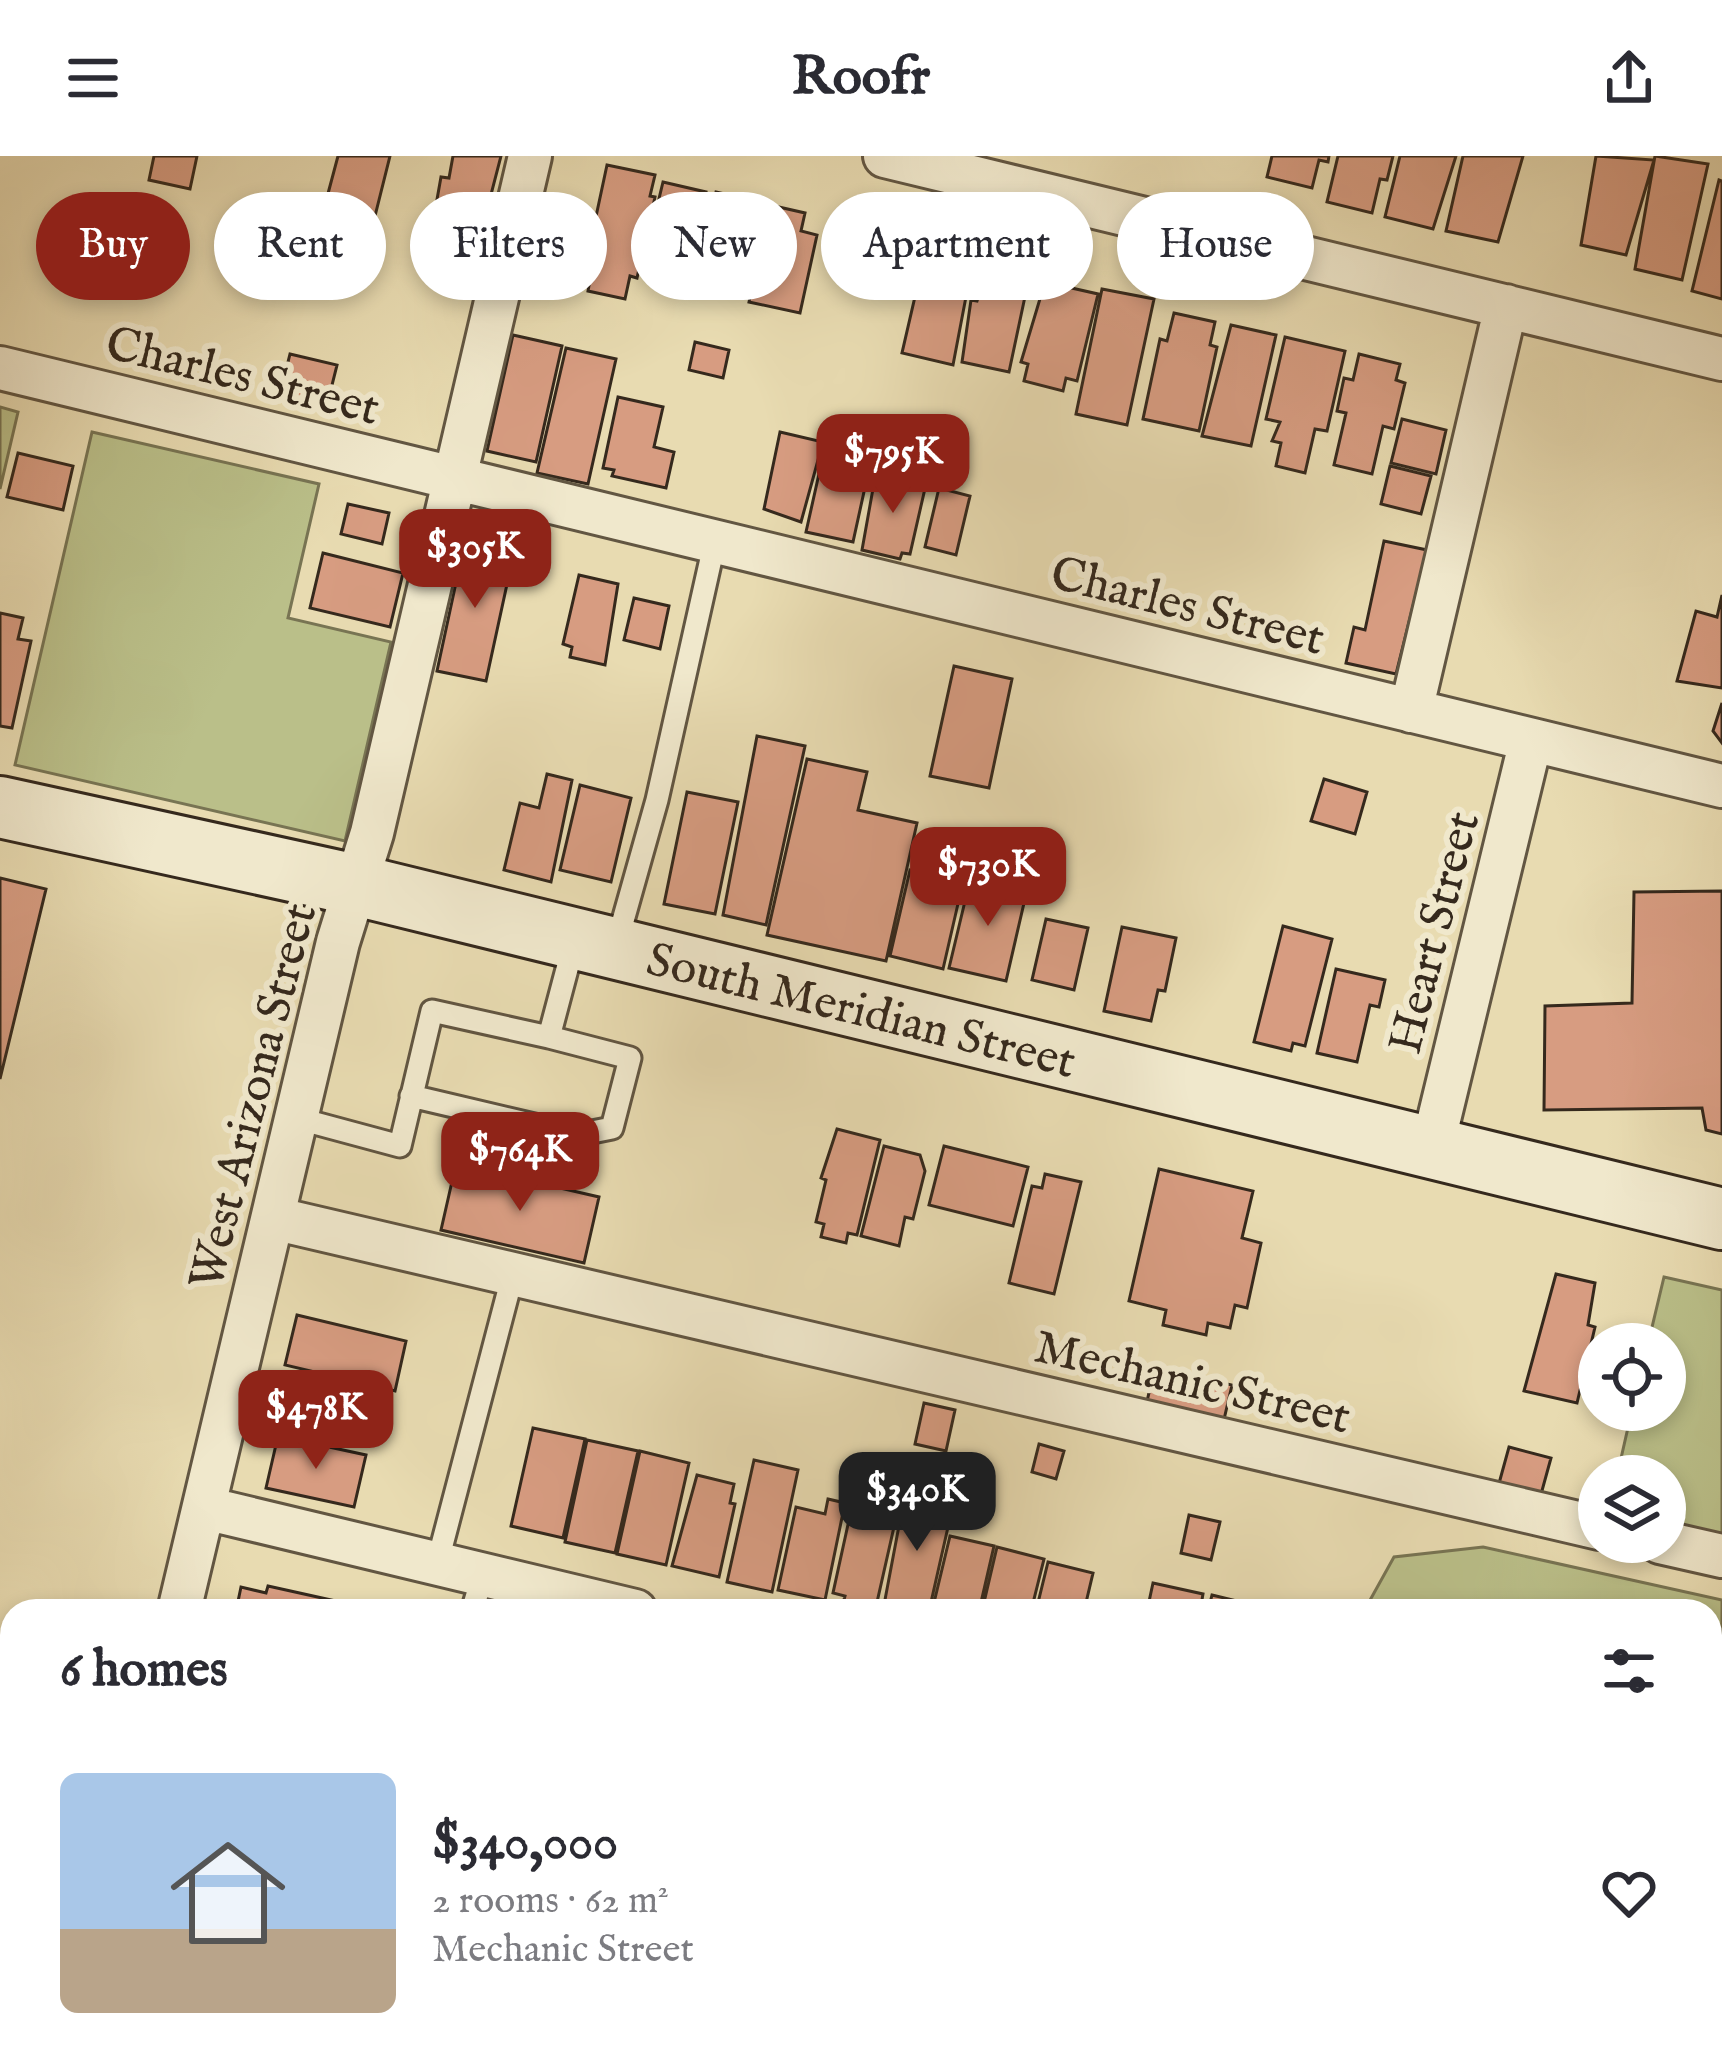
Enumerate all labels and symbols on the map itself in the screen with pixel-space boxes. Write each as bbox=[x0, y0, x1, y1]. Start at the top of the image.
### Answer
street label: Charles Street bbox=[99, 315, 385, 441]
pin: $795K bbox=[809, 414, 977, 516]
pin: $305K bbox=[391, 509, 559, 611]
street label: Charles Street bbox=[1044, 545, 1330, 671]
street label: Heart Street bbox=[1377, 806, 1495, 1060]
pin: $730K bbox=[904, 827, 1072, 929]
street label: West Arizona Street bbox=[178, 898, 332, 1296]
street label: South Meridian Street bbox=[640, 931, 1081, 1094]
pin: $764K bbox=[436, 1112, 604, 1214]
street label: Mechanic Street bbox=[1028, 1318, 1356, 1449]
pin: $478K bbox=[232, 1370, 400, 1472]
pin: $340K bbox=[833, 1452, 1001, 1554]

